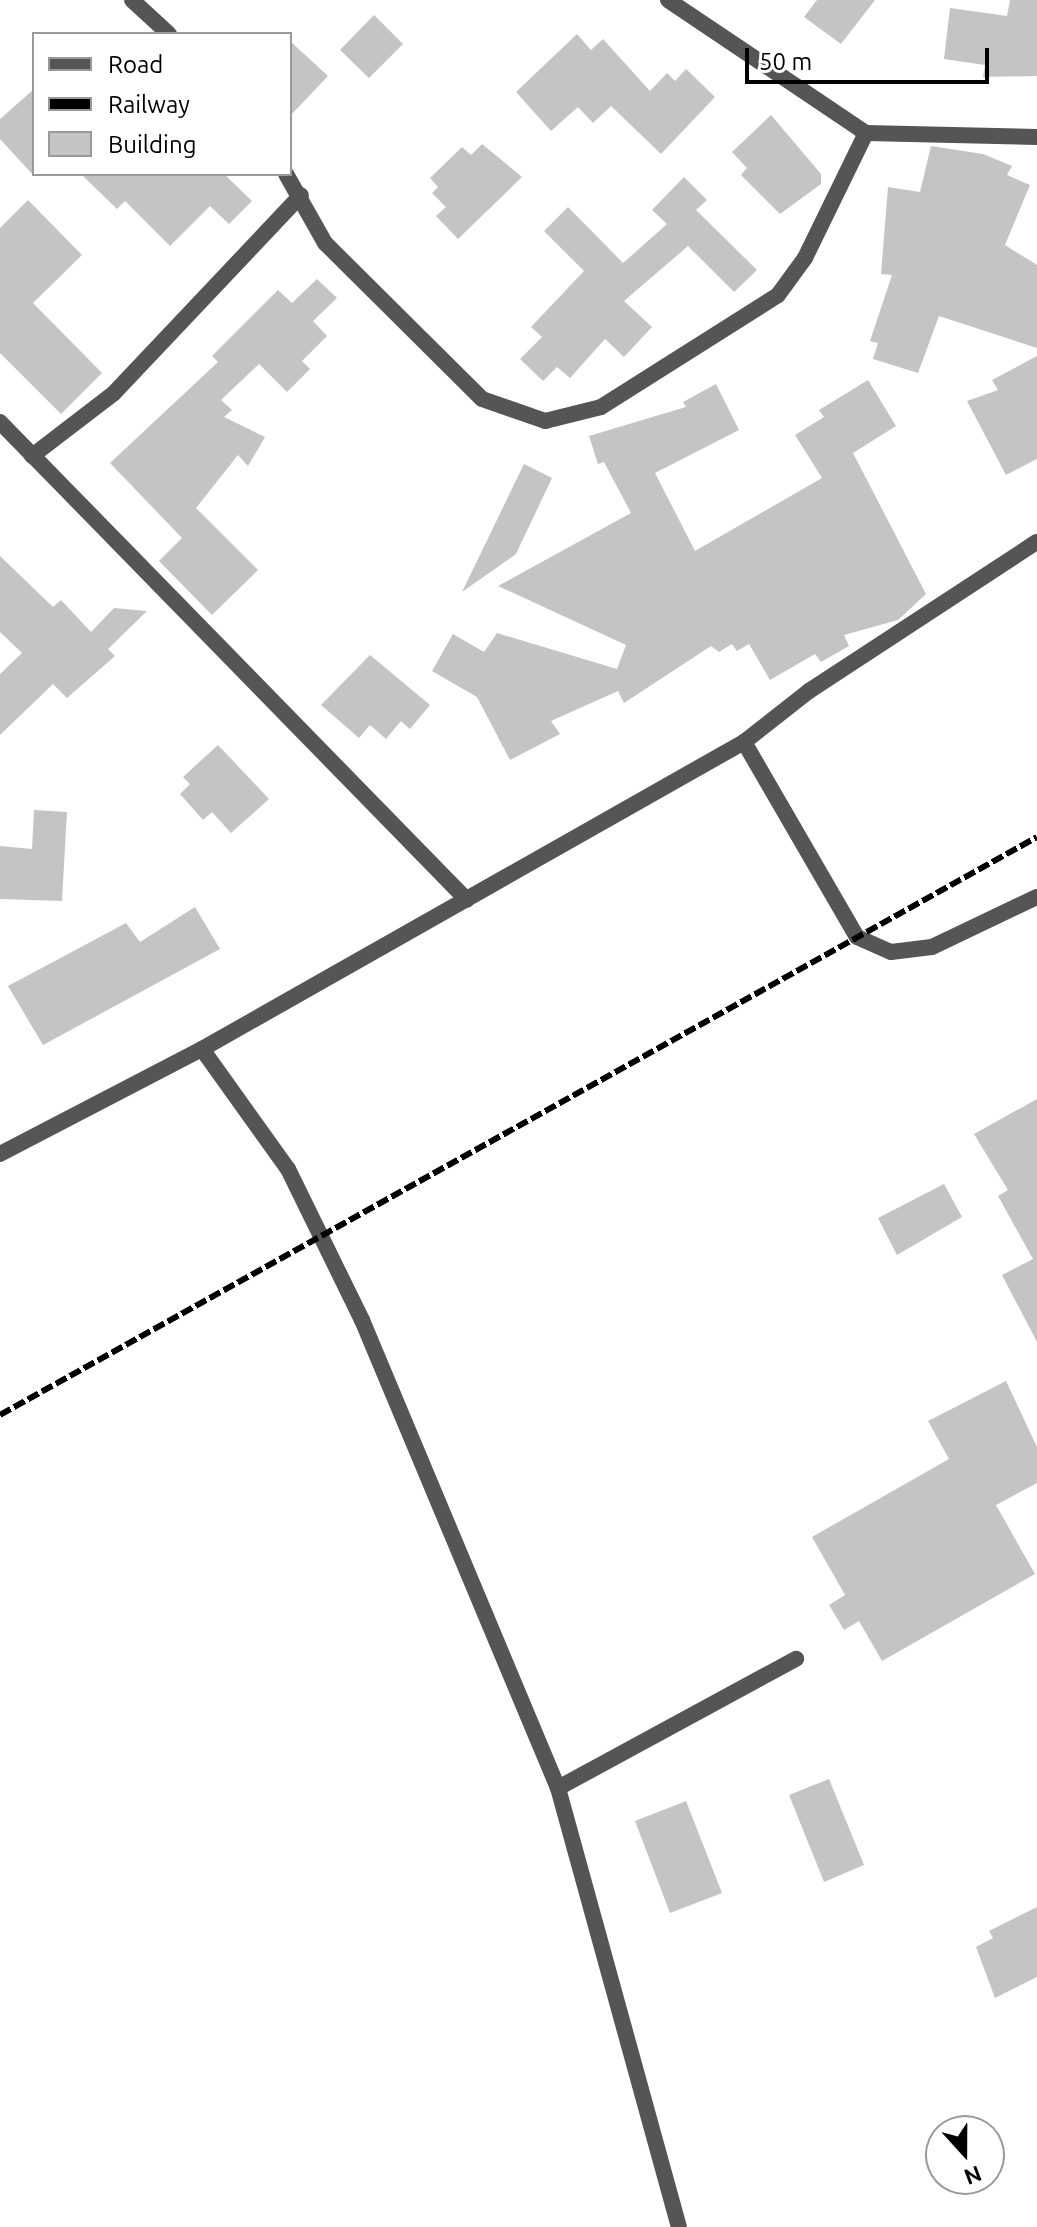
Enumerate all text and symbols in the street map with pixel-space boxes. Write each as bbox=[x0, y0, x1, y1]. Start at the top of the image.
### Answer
legend bbox=[32, 32, 292, 176]
scale bar bbox=[749, 32, 993, 82]
text: 50 m bbox=[759, 48, 812, 75]
text: Road bbox=[108, 51, 163, 78]
text: Railway bbox=[108, 91, 190, 118]
text: Building bbox=[108, 131, 196, 158]
north arrow bbox=[925, 2115, 1005, 2195]
text: N bbox=[961, 2161, 985, 2191]

